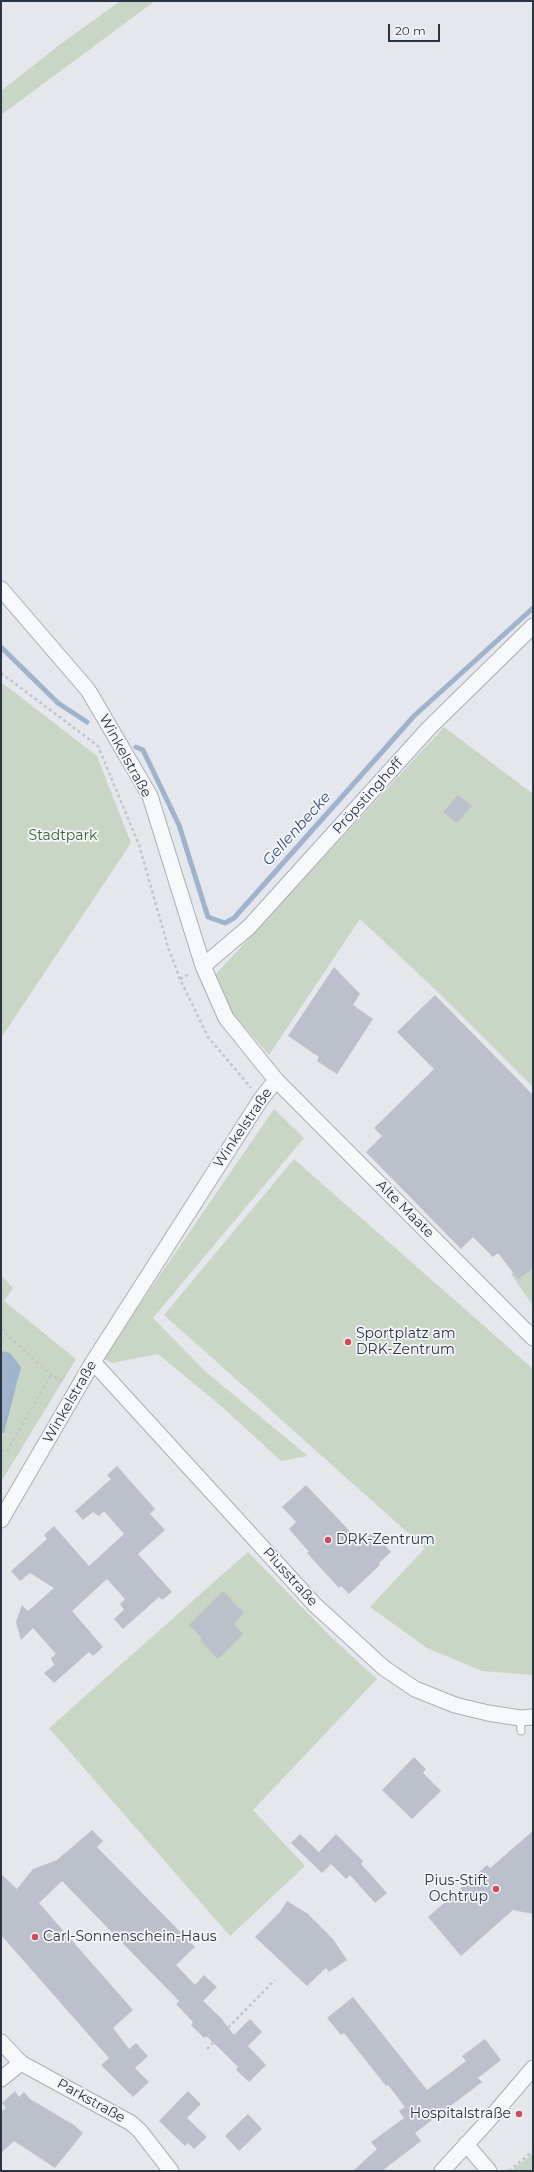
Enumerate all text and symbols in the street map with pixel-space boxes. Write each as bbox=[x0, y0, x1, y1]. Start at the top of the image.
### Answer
scale bar bbox=[390, 16, 442, 42]
text: 20 m bbox=[395, 23, 426, 38]
street label: Winkelstraße bbox=[95, 711, 155, 801]
street label: Pröpstinghoff bbox=[329, 755, 407, 837]
water label: Gellenbecke bbox=[259, 788, 335, 870]
park label: Stadtpark bbox=[29, 828, 97, 844]
street label: Winkelstraße bbox=[210, 1085, 276, 1171]
street label: Alte Maate bbox=[373, 1177, 437, 1241]
place label: Sportplatz am DRK-Zentrum bbox=[356, 1326, 456, 1358]
marker: Sportplatz am DRK-Zentrum bbox=[343, 1337, 353, 1347]
street label: Winkelstraße bbox=[40, 1358, 100, 1446]
place label: DRK-Zentrum bbox=[336, 1532, 435, 1548]
marker: DRK-Zentrum bbox=[323, 1535, 333, 1545]
street label: Piusstraße bbox=[259, 1544, 321, 1610]
place label: Pius-Stift Ochtrup bbox=[424, 1873, 488, 1906]
marker: Pius-Stift Ochtrup bbox=[491, 1884, 501, 1894]
place label: Carl-Sonnenschein-Haus bbox=[43, 1929, 217, 1945]
marker: Carl-Sonnenschein-Haus bbox=[30, 1932, 40, 1942]
street label: Parkstraße bbox=[54, 2075, 128, 2127]
place label: Hospitalstraße bbox=[410, 2106, 511, 2122]
marker: Hospitalstraße bbox=[514, 2109, 524, 2119]

